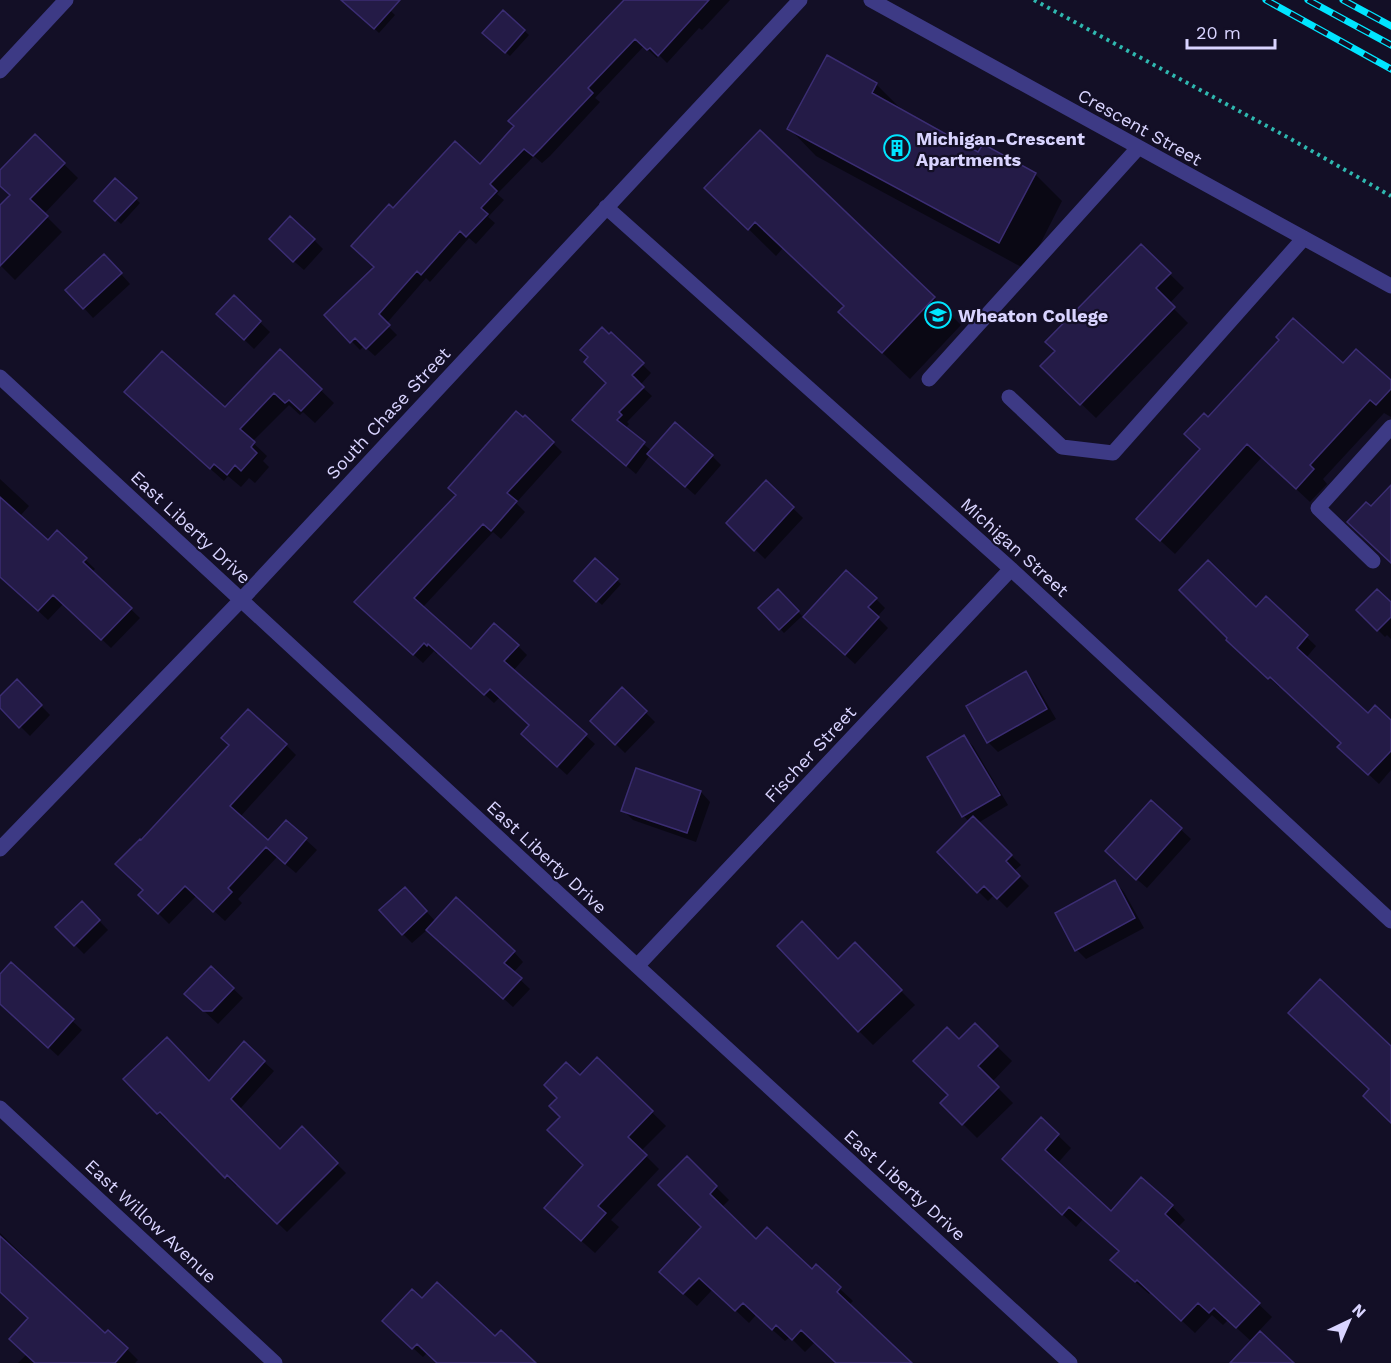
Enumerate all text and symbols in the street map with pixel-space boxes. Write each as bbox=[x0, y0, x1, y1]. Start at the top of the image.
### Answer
scale bar bbox=[1187, 12, 1276, 50]
text: 20 m bbox=[1196, 22, 1241, 43]
street label: Crescent Street bbox=[1074, 84, 1206, 170]
place label: Michigan-Crescent Apartments bbox=[916, 128, 1085, 170]
building icon: Michigan-Crescent Apartments bbox=[882, 133, 912, 163]
school or university icon: Wheaton College bbox=[923, 300, 953, 330]
place label: Wheaton College bbox=[958, 305, 1108, 326]
street label: South Chase Street bbox=[322, 343, 455, 483]
street label: East Liberty Drive bbox=[127, 466, 255, 588]
street label: Michigan Street bbox=[957, 493, 1073, 601]
street label: Fischer Street bbox=[760, 701, 860, 807]
street label: East Liberty Drive bbox=[483, 796, 611, 918]
street label: East Liberty Drive bbox=[840, 1125, 970, 1245]
street label: East Willow Avenue bbox=[81, 1155, 221, 1287]
north arrow bbox=[1319, 1291, 1379, 1351]
text: N bbox=[1348, 1300, 1370, 1322]

